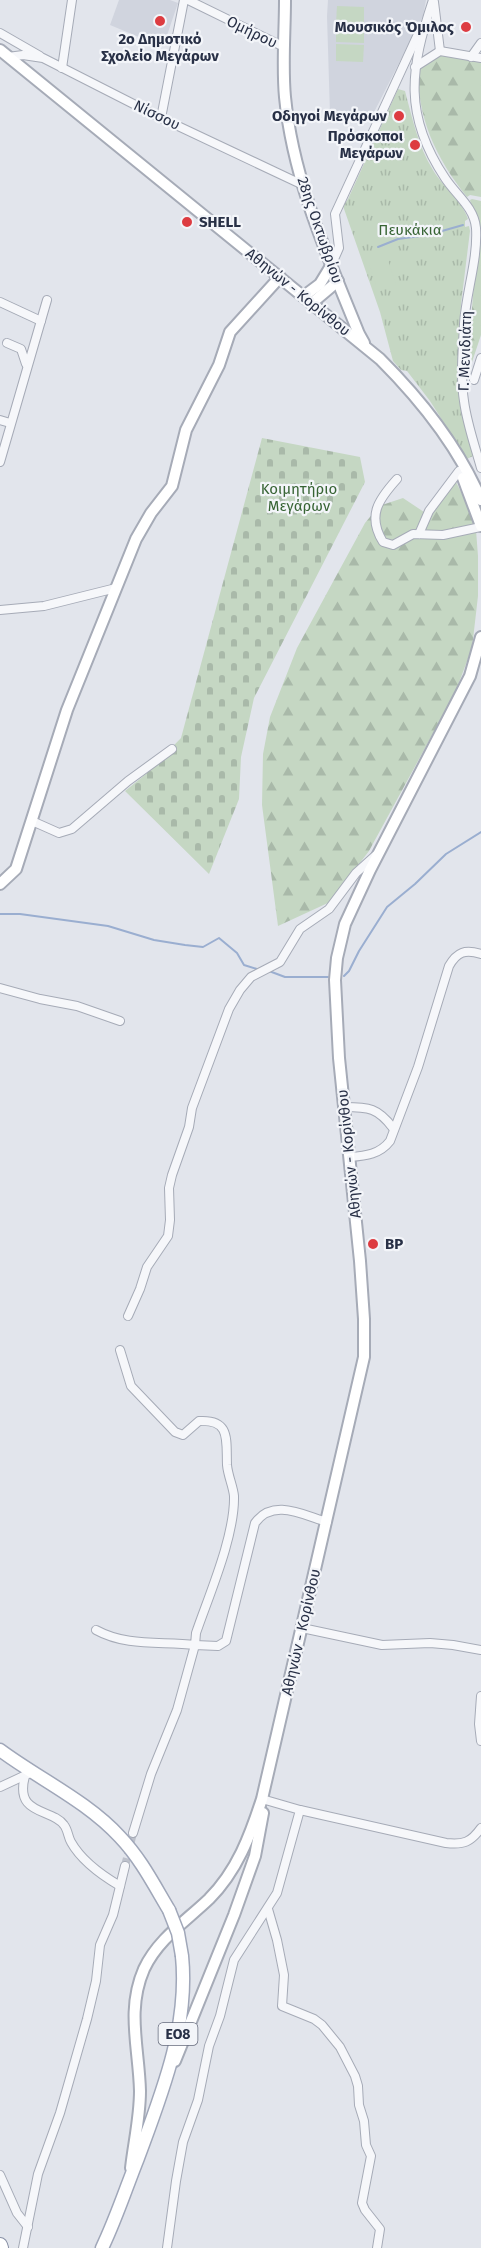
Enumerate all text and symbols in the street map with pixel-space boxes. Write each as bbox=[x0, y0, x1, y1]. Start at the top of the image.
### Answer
street label: Ομήρου bbox=[224, 12, 280, 52]
marker: 2ο Δημοτικό Σχολείο Μεγάρων bbox=[153, 14, 167, 28]
place label: Μουσικός Όμιλος bbox=[335, 18, 455, 36]
marker: Μουσικός Όμιλος bbox=[459, 20, 473, 34]
place label: 2ο Δημοτικό Σχολείο Μεγάρων bbox=[101, 30, 219, 65]
street label: Νίσσου bbox=[131, 96, 183, 134]
place label: Οδηγοί Μεγάρων bbox=[272, 107, 387, 125]
marker: Οδηγοί Μεγάρων bbox=[392, 109, 406, 123]
place label: Πρόσκοποι Μεγάρων bbox=[328, 127, 403, 162]
marker: Πρόσκοποι Μεγάρων bbox=[408, 138, 422, 152]
street label: 28ης Οκτωβρίου bbox=[293, 174, 347, 286]
place label: SHELL bbox=[199, 213, 241, 231]
marker: SHELL bbox=[180, 215, 194, 229]
park label: Πευκάκια bbox=[378, 221, 442, 239]
street label: Αθηνών - Κορίνθου bbox=[242, 244, 354, 340]
street label: Γ. Μενιδιάτη bbox=[455, 310, 475, 392]
park label: Κοιμητήριο Μεγάρων bbox=[261, 480, 337, 515]
street label: Αθηνών - Κορίνθου bbox=[333, 1089, 365, 1219]
place label: BP bbox=[385, 1235, 403, 1253]
marker: BP bbox=[366, 1237, 380, 1251]
street label: Αθηνών - Κορίνθου bbox=[278, 1567, 324, 1697]
road number: ΕΟ8 bbox=[158, 2023, 198, 2045]

